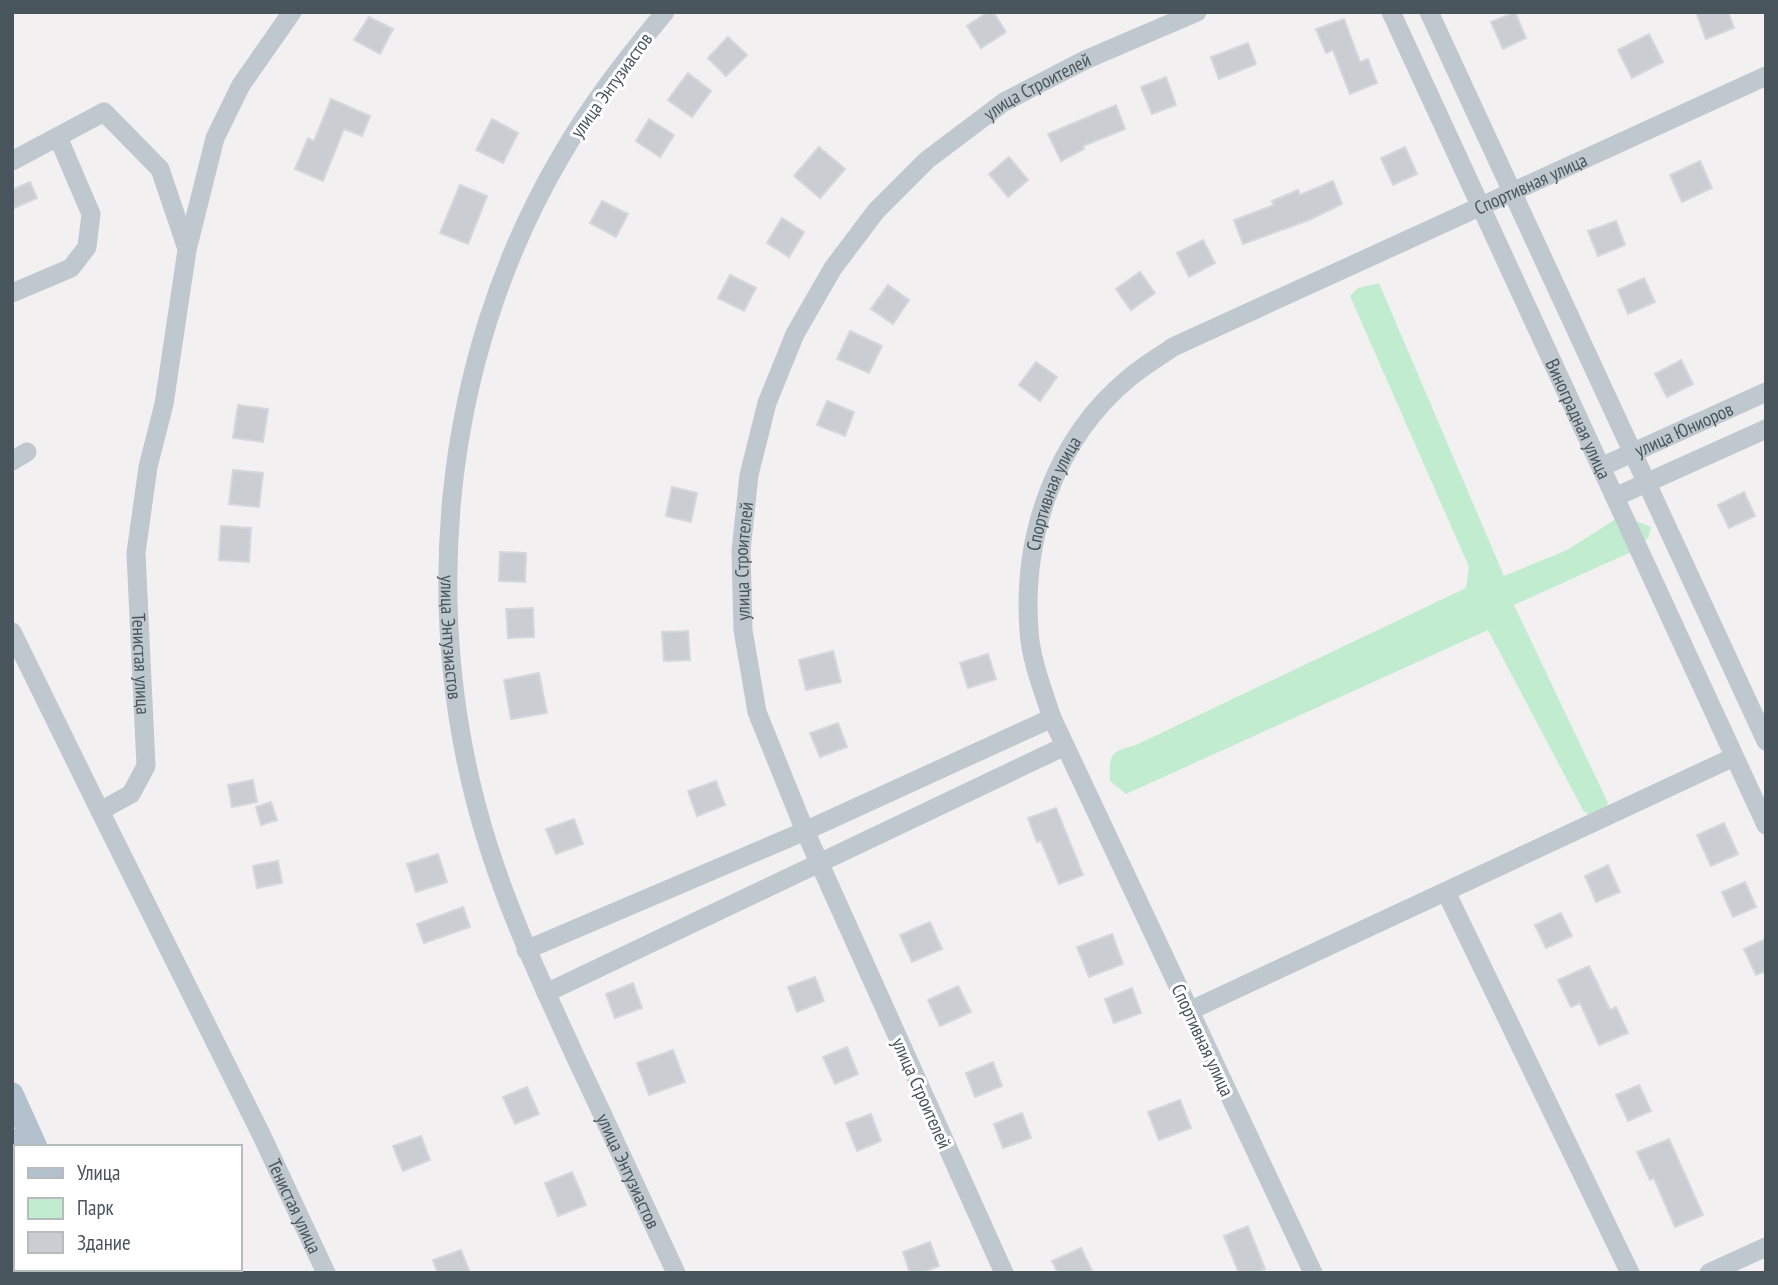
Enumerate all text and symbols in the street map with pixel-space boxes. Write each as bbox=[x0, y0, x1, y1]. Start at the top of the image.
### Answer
street label: улица Энтузиастов bbox=[565, 28, 657, 142]
street label: улица Строителей bbox=[978, 47, 1094, 125]
street label: Спортивная улица bbox=[1470, 147, 1591, 220]
street label: Виноградная улица bbox=[1541, 355, 1617, 483]
street label: улица Юниоров bbox=[1631, 397, 1737, 462]
street label: Спортивная улица bbox=[1021, 431, 1086, 553]
street label: улица Строителей bbox=[729, 501, 758, 621]
street label: улица Энтузиастов bbox=[436, 575, 467, 701]
street label: Тенистая улица bbox=[127, 613, 156, 715]
street label: Спортивная улица bbox=[1166, 980, 1240, 1100]
street label: улица Строителей bbox=[887, 1034, 957, 1152]
street label: улица Энтузиастов bbox=[592, 1109, 666, 1232]
legend bbox=[14, 1145, 242, 1271]
street label: Тенистая улица bbox=[262, 1155, 327, 1257]
text: Улица bbox=[77, 1159, 120, 1186]
text: Парк bbox=[77, 1194, 114, 1221]
text: Здание bbox=[77, 1229, 131, 1256]

